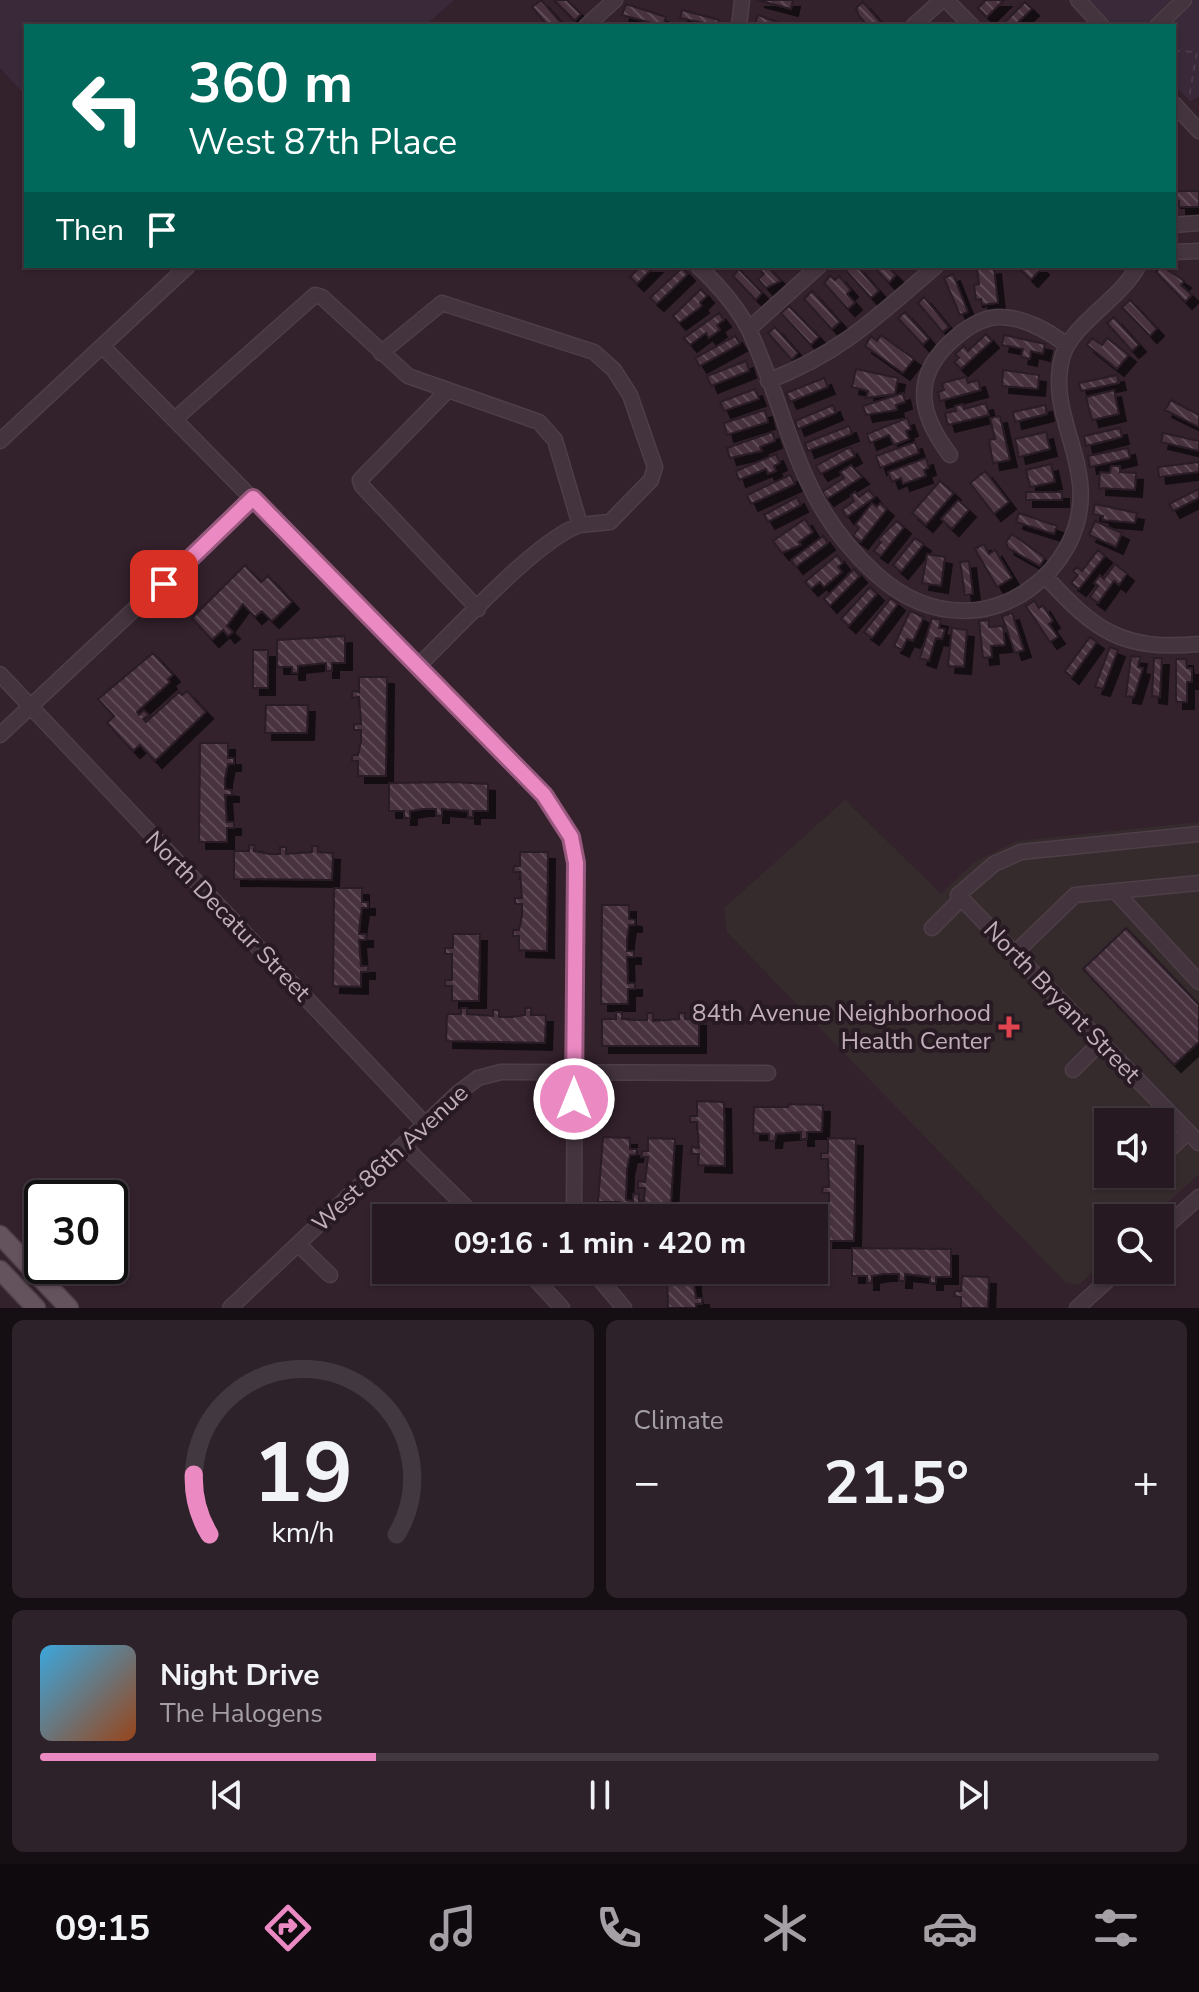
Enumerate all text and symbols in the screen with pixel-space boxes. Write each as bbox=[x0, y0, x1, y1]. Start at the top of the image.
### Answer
text: 360 m bbox=[188, 45, 353, 122]
icon: left bbox=[56, 56, 160, 160]
text: West 87th Place bbox=[188, 118, 457, 167]
icon: arrive bbox=[140, 208, 184, 252]
text: Then bbox=[56, 210, 124, 251]
pin bbox=[130, 550, 198, 618]
icon: arrive bbox=[142, 562, 186, 606]
street label: North Decatur Street bbox=[138, 824, 318, 1008]
street label: North Bryant Street bbox=[977, 914, 1148, 1090]
place label: 84th Avenue Neighborhood Health Center bbox=[692, 997, 991, 1057]
marker: 84th Avenue Neighborhood Health Center bbox=[998, 1016, 1020, 1038]
position arrow bbox=[532, 1057, 616, 1141]
street label: West 86th Avenue bbox=[305, 1077, 475, 1239]
map controls bbox=[1094, 1108, 1174, 1284]
button: sound bbox=[1094, 1108, 1174, 1188]
speed limit sign: 30 bbox=[24, 1180, 128, 1284]
button: search bbox=[1094, 1204, 1174, 1284]
text: 09:16 · 1 min · 420 m bbox=[454, 1223, 746, 1264]
text: Climate bbox=[634, 1403, 724, 1438]
text: 19 bbox=[253, 1417, 353, 1530]
text: 21.5° bbox=[823, 1442, 969, 1524]
text: − bbox=[634, 1453, 660, 1513]
text: + bbox=[1133, 1453, 1159, 1513]
text: km/h bbox=[271, 1513, 334, 1552]
text: Night Drive bbox=[160, 1655, 319, 1696]
text: The Halogens bbox=[160, 1696, 323, 1731]
icon: previous bbox=[205, 1773, 249, 1817]
icon: pause bbox=[578, 1773, 622, 1817]
icon: next bbox=[951, 1773, 995, 1817]
icon: directions bbox=[260, 1900, 316, 1956]
icon: music bbox=[425, 1900, 481, 1956]
icon: phone bbox=[591, 1900, 647, 1956]
icon: climate bbox=[757, 1900, 813, 1956]
icon: car bbox=[922, 1900, 978, 1956]
icon: filters bbox=[1088, 1900, 1144, 1956]
text: 09:15 bbox=[55, 1904, 150, 1953]

